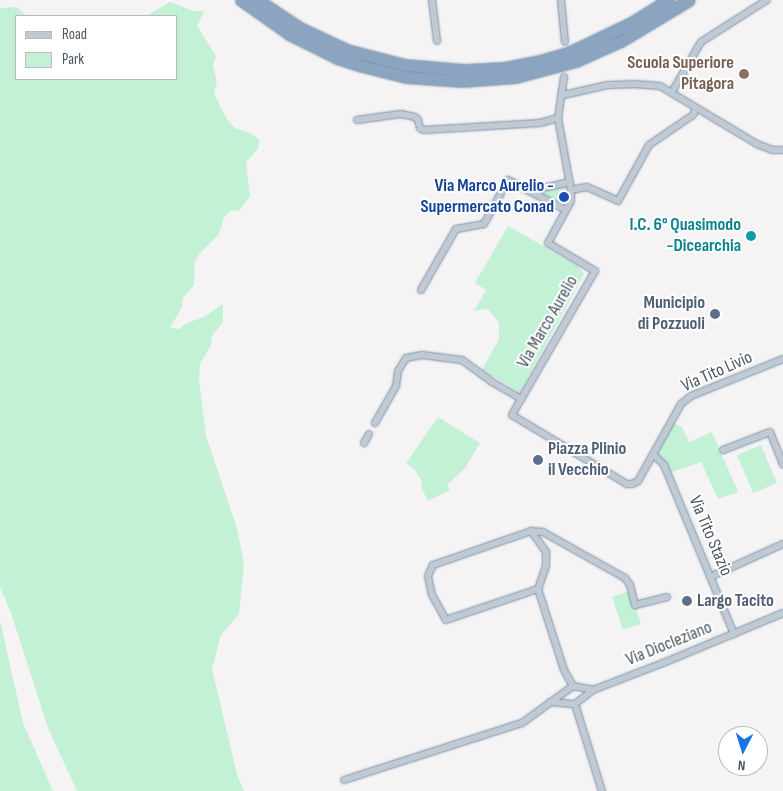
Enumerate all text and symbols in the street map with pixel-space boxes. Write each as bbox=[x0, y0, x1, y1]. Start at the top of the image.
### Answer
legend bbox=[15, 15, 178, 80]
text: Road bbox=[62, 25, 87, 44]
text: Park bbox=[62, 50, 84, 69]
place label: Scuola Superiore Pitagora bbox=[627, 53, 734, 96]
marker: Scuola Superiore Pitagora bbox=[738, 68, 750, 80]
place label: Via Marco Aurelio - Supermercato Conad bbox=[421, 176, 554, 218]
marker: Via Marco Aurelio - Supermercato Conad bbox=[558, 191, 570, 203]
place label: I.C. 6° Quasimodo -Dicearchia bbox=[630, 215, 741, 258]
marker: I.C. 6° Quasimodo -Dicearchia bbox=[745, 230, 757, 242]
street label: Via Marco Aurelio bbox=[513, 272, 583, 372]
place label: Municipio di Pozzuoli bbox=[638, 293, 705, 336]
marker: Municipio di Pozzuoli bbox=[709, 308, 721, 320]
street label: Via Tito Livio bbox=[678, 347, 756, 397]
place label: Piazza Plinio il Vecchio bbox=[548, 439, 626, 482]
marker: Piazza Plinio il Vecchio bbox=[532, 454, 544, 466]
street label: Via Tito Stazio bbox=[683, 493, 737, 579]
place label: Largo Tacito bbox=[697, 590, 774, 612]
marker: Largo Tacito bbox=[681, 595, 693, 607]
street label: Via Diocleziano bbox=[623, 617, 715, 671]
north arrow bbox=[718, 726, 768, 776]
text: N bbox=[737, 757, 746, 774]

